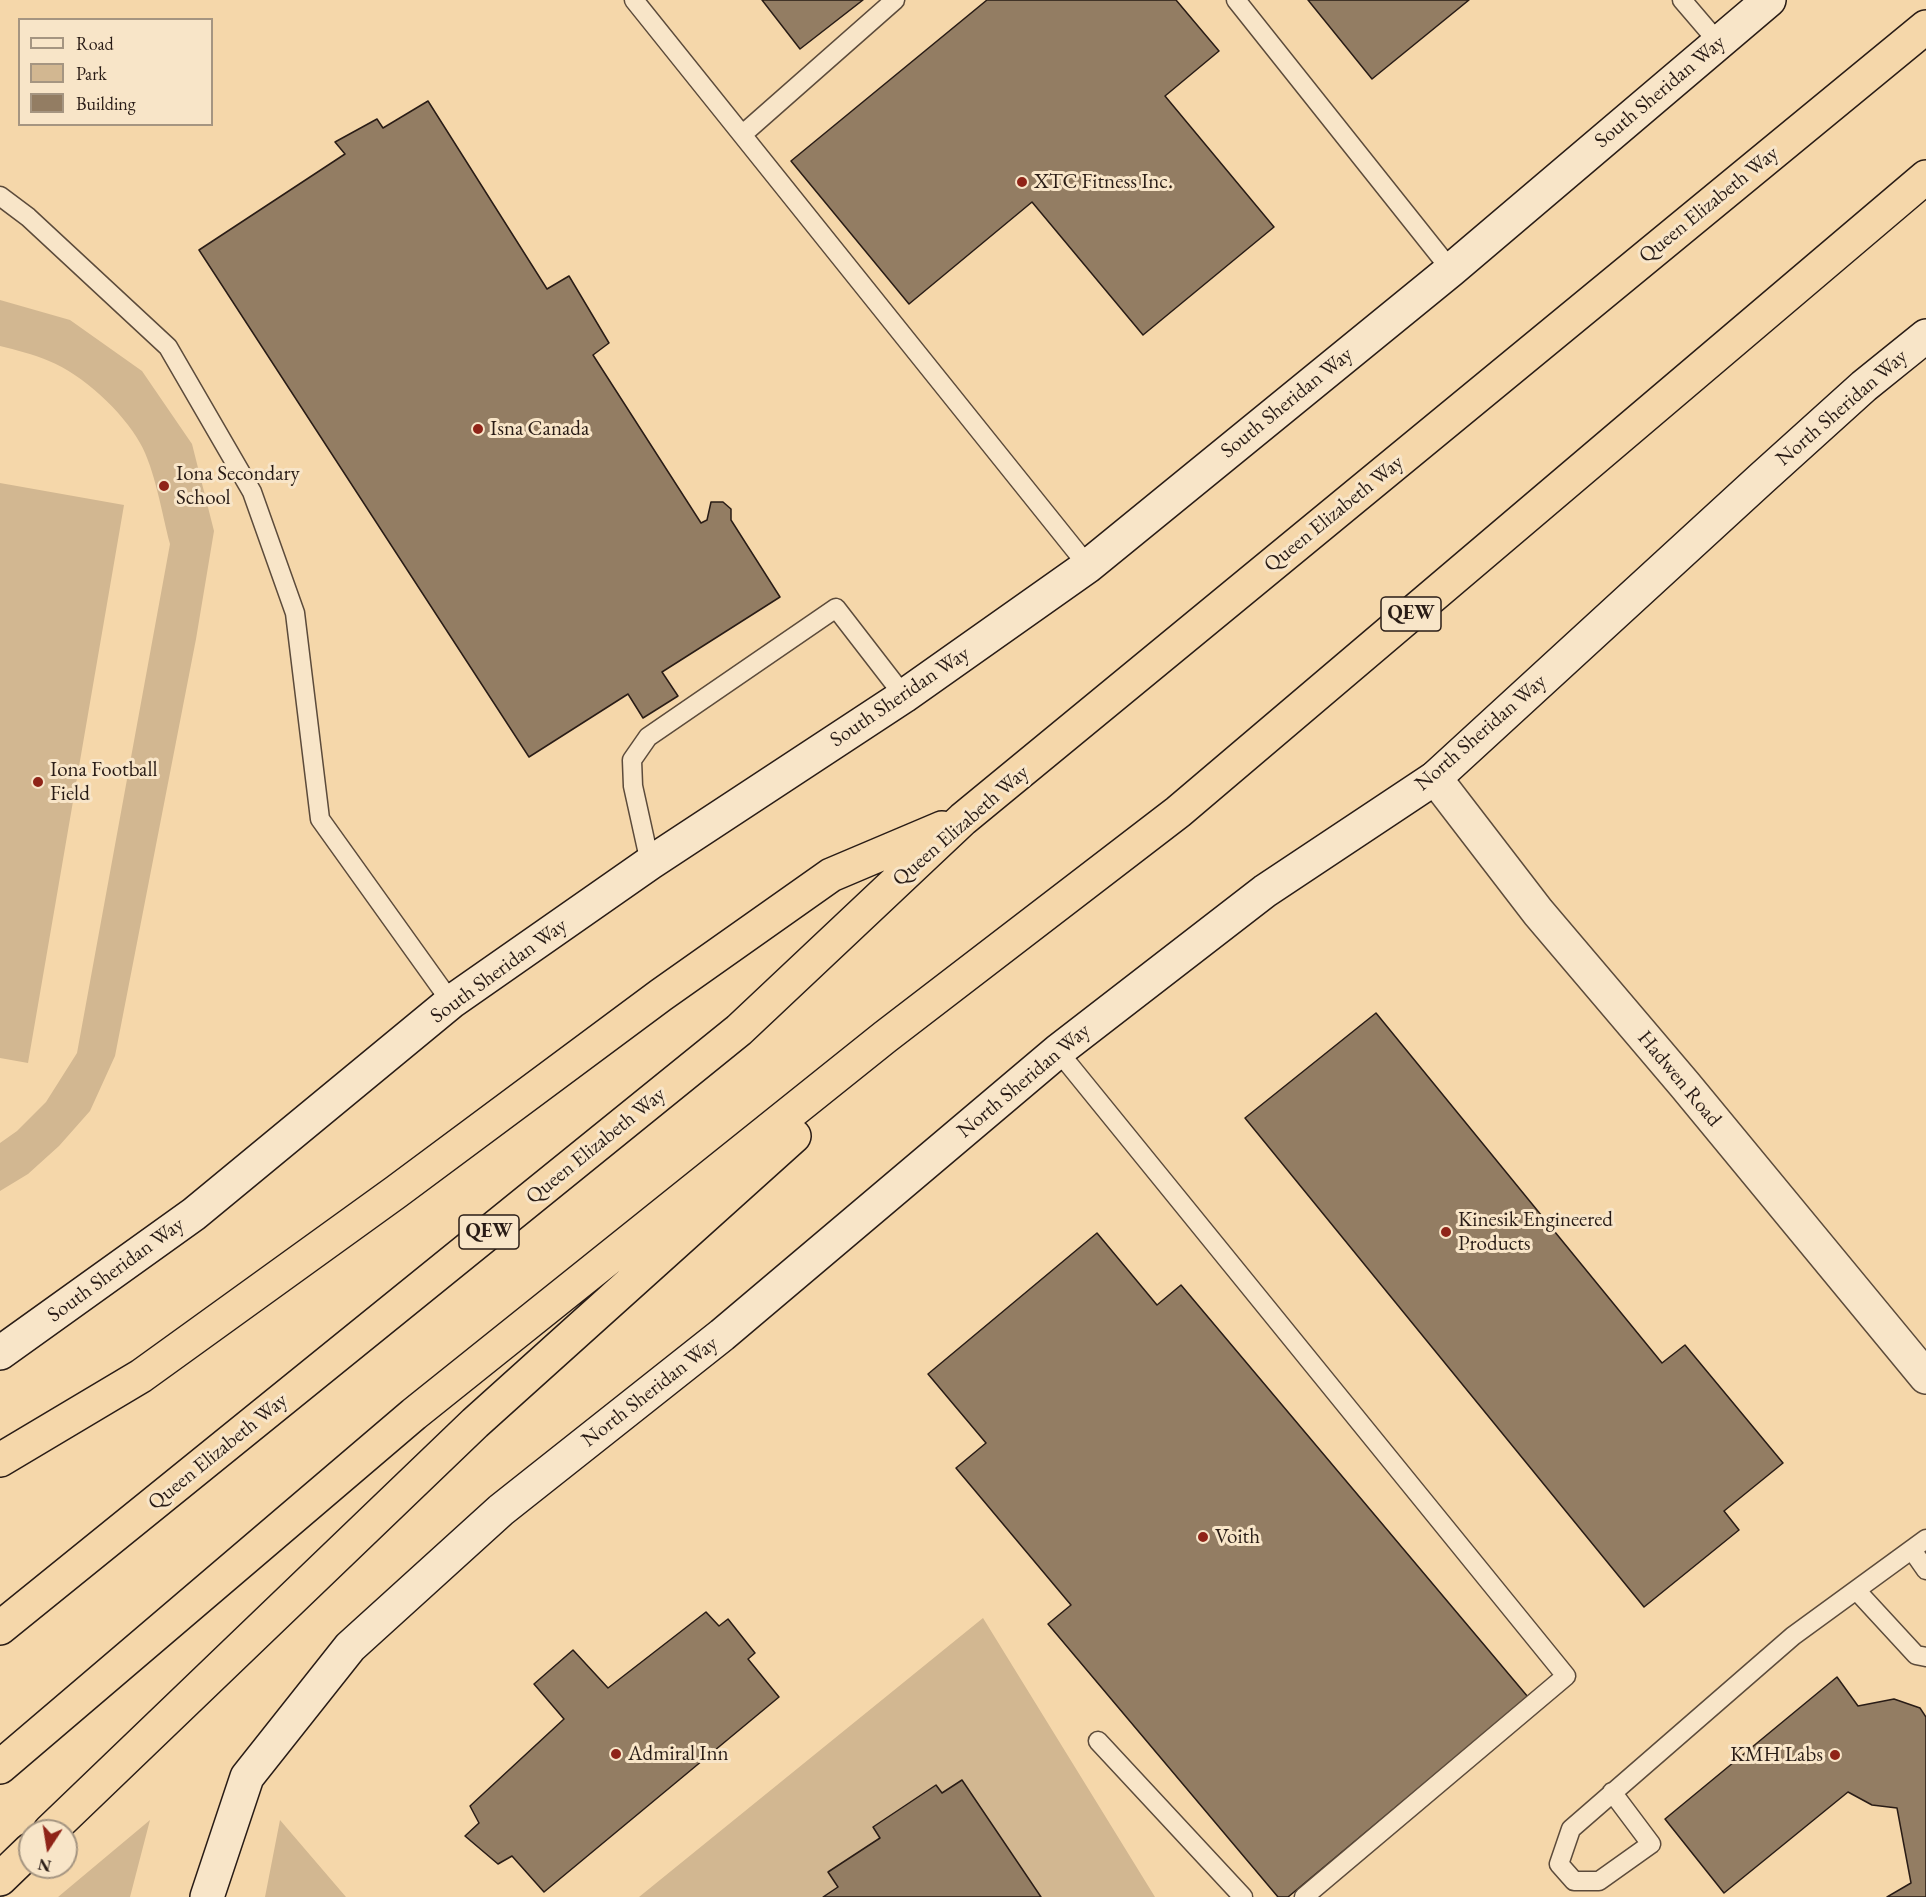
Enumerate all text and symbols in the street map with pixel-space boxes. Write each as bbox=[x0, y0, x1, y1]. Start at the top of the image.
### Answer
legend bbox=[18, 18, 213, 126]
street label: South Sheridan Way bbox=[1590, 30, 1730, 154]
text: Road bbox=[76, 32, 114, 55]
text: Park bbox=[76, 62, 107, 85]
text: Building bbox=[76, 92, 136, 115]
street label: Queen Elizabeth Way bbox=[1634, 141, 1784, 269]
place label: XTC Fitness Inc. bbox=[1034, 169, 1173, 195]
marker: XTC Fitness Inc. bbox=[1015, 175, 1029, 189]
street label: South Sheridan Way bbox=[1216, 342, 1358, 464]
street label: North Sheridan Way bbox=[1771, 344, 1913, 472]
place label: Isna Canada bbox=[490, 416, 589, 442]
marker: Isna Canada bbox=[471, 422, 485, 436]
street label: Queen Elizabeth Way bbox=[1259, 450, 1409, 578]
place label: Iona Secondary School bbox=[176, 461, 300, 511]
marker: Iona Secondary School bbox=[157, 479, 171, 493]
road number: QEW bbox=[1381, 597, 1441, 631]
street label: South Sheridan Way bbox=[826, 641, 974, 753]
street label: North Sheridan Way bbox=[1410, 669, 1552, 797]
place label: Iona Football Field bbox=[50, 757, 158, 807]
street label: Queen Elizabeth Way bbox=[888, 760, 1034, 892]
marker: Iona Football Field bbox=[31, 775, 45, 789]
street label: South Sheridan Way bbox=[426, 913, 572, 1029]
street label: North Sheridan Way bbox=[953, 1018, 1095, 1144]
street label: Hadwen Road bbox=[1632, 1026, 1726, 1132]
street label: Queen Elizabeth Way bbox=[521, 1082, 671, 1210]
place label: Kinesik Engineered Products bbox=[1458, 1207, 1613, 1257]
street label: South Sheridan Way bbox=[43, 1212, 189, 1328]
road number: QEW bbox=[459, 1215, 519, 1249]
marker: Kinesik Engineered Products bbox=[1439, 1225, 1453, 1239]
street label: North Sheridan Way bbox=[577, 1331, 723, 1453]
street label: Queen Elizabeth Way bbox=[143, 1388, 293, 1516]
place label: Voith bbox=[1215, 1524, 1260, 1550]
marker: Voith bbox=[1196, 1530, 1210, 1544]
place label: Admiral Inn bbox=[628, 1741, 729, 1767]
place label: KMH Labs bbox=[1730, 1742, 1823, 1768]
marker: Admiral Inn bbox=[609, 1747, 623, 1761]
marker: KMH Labs bbox=[1828, 1748, 1842, 1762]
north arrow bbox=[18, 1819, 78, 1879]
text: N bbox=[36, 1854, 53, 1877]

